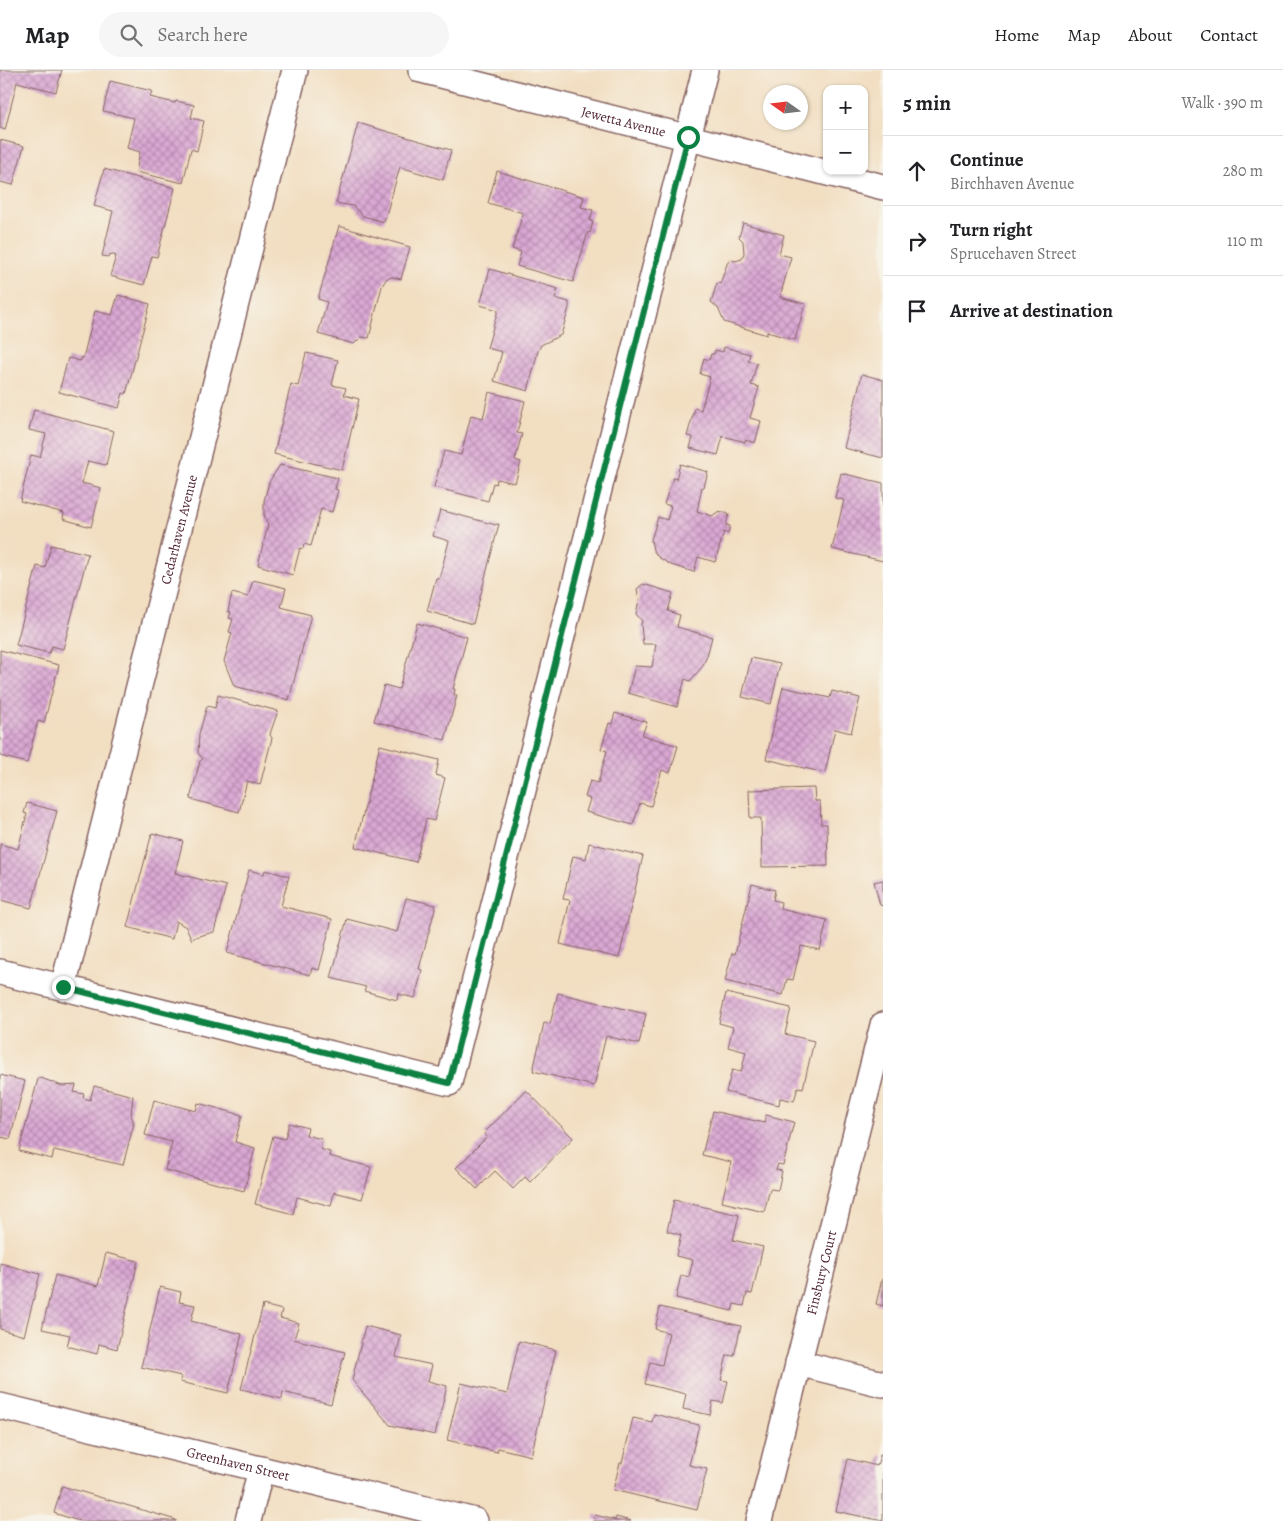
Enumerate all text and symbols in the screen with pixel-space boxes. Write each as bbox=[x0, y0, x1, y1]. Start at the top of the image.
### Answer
search box bbox=[99, 12, 449, 57]
text: Map bbox=[25, 19, 69, 51]
icon: search bbox=[117, 21, 145, 49]
text: Search here bbox=[157, 22, 248, 48]
text: Home bbox=[994, 23, 1039, 47]
text: Map bbox=[1067, 23, 1100, 47]
text: About bbox=[1128, 23, 1172, 47]
text: Contact bbox=[1200, 23, 1258, 47]
north arrow bbox=[763, 85, 808, 130]
map controls bbox=[823, 85, 868, 175]
button: + bbox=[823, 85, 868, 130]
text: 5 min bbox=[903, 89, 951, 117]
text: Walk · 390 m bbox=[1182, 92, 1263, 114]
street label: Jewetta Avenue bbox=[579, 102, 668, 142]
route start bbox=[677, 126, 700, 149]
button: − bbox=[823, 130, 868, 175]
text: Continue bbox=[950, 147, 1024, 173]
icon: ahead bbox=[903, 157, 931, 185]
text: 280 m bbox=[1223, 160, 1263, 182]
text: Birchhaven Avenue bbox=[950, 173, 1075, 195]
text: Turn right bbox=[950, 217, 1032, 243]
icon: right bbox=[903, 227, 931, 255]
text: 110 m bbox=[1227, 230, 1263, 252]
text: Sprucehaven Street bbox=[950, 243, 1076, 265]
icon: arrive bbox=[903, 297, 931, 325]
text: Arrive at destination bbox=[950, 298, 1113, 324]
street label: Cedarhaven Avenue bbox=[156, 473, 202, 586]
route end bbox=[52, 976, 75, 999]
street label: Finsbury Court bbox=[802, 1228, 841, 1317]
street label: Greenhaven Street bbox=[184, 1442, 292, 1486]

